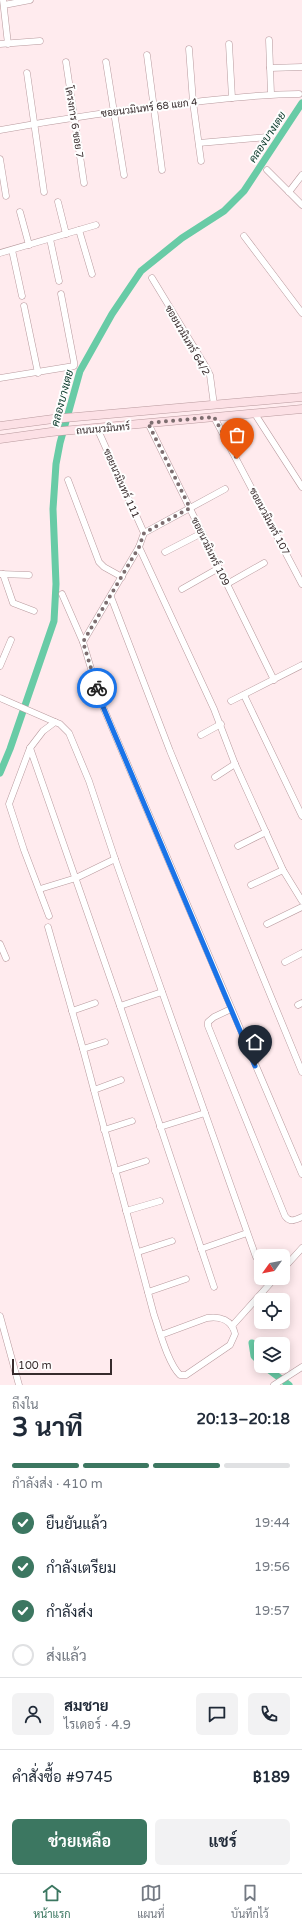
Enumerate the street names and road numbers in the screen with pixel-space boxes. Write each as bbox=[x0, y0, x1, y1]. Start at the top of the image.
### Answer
street label: โครงการ 6 ซอย 7 bbox=[62, 84, 87, 159]
street label: ซอยนวมินทร์ 68 แยก 4 bbox=[100, 94, 198, 120]
street label: ซอยนวมินทร์ 64/2 bbox=[162, 302, 214, 378]
street label: ถนนนวมินทร์ bbox=[76, 419, 131, 437]
street label: ซอยนวมินทร์ 111 bbox=[100, 446, 144, 520]
street label: ซอยนวมินทร์ 107 bbox=[246, 485, 294, 557]
street label: ซอยนวมินทร์ 109 bbox=[188, 514, 234, 588]

